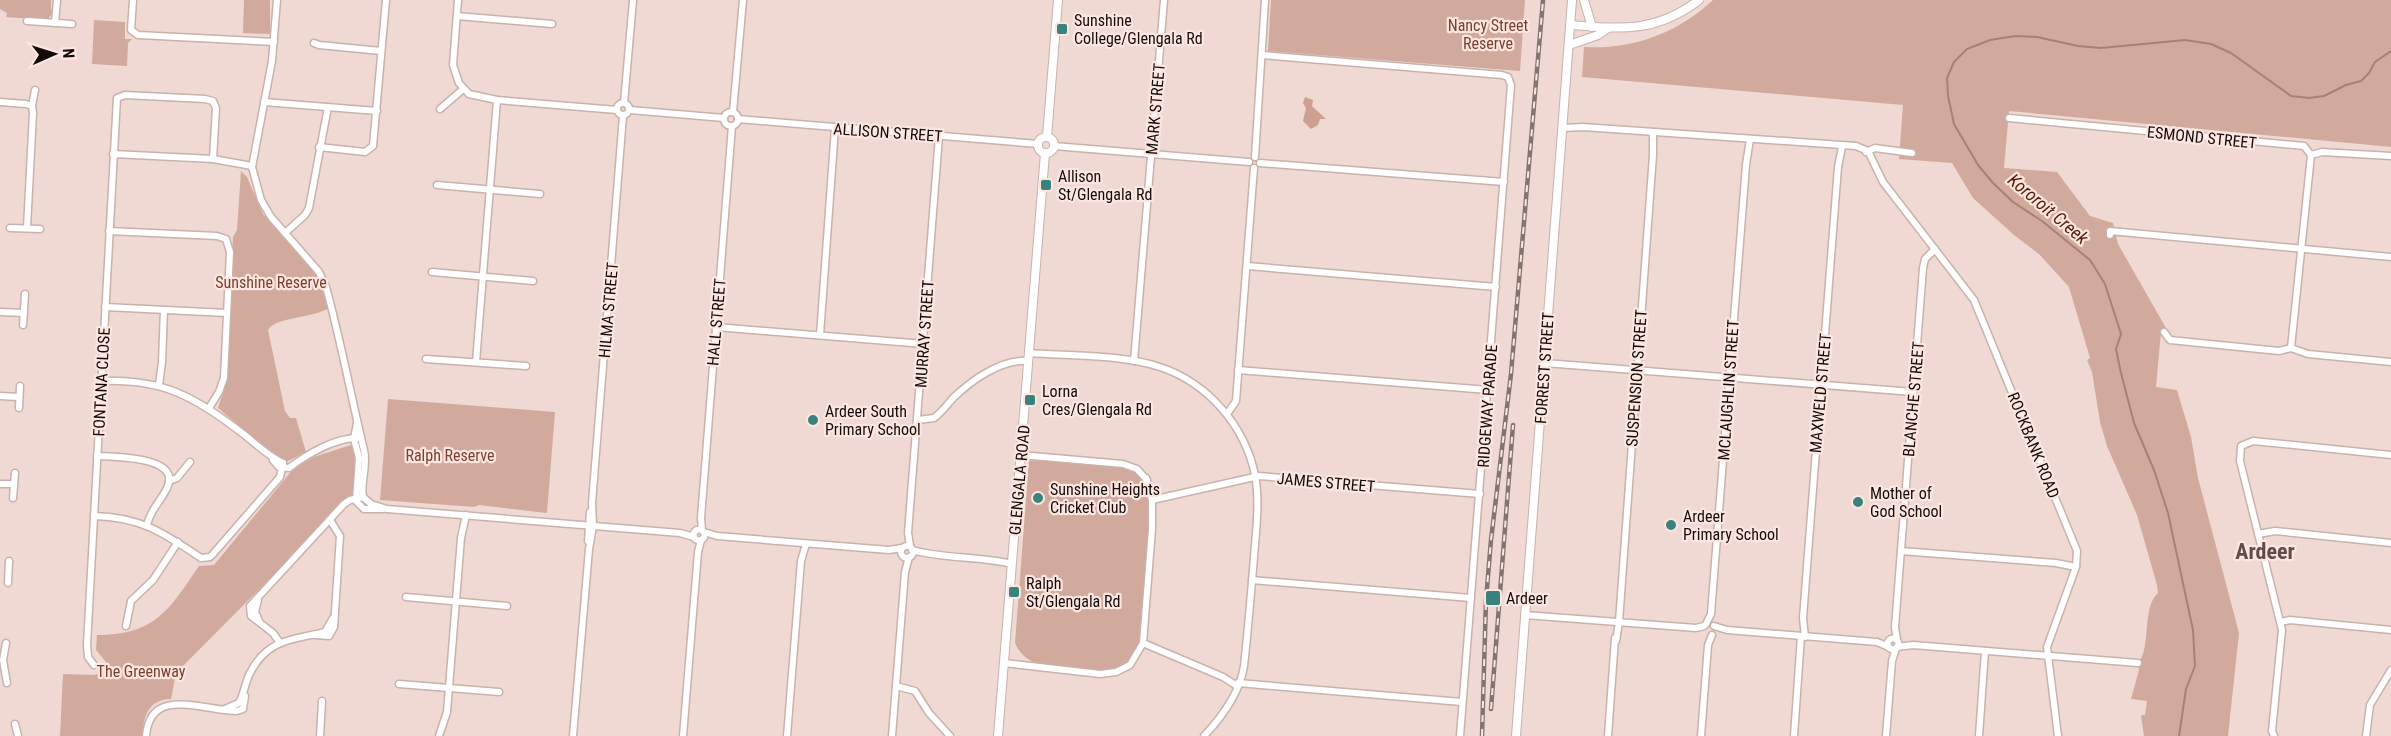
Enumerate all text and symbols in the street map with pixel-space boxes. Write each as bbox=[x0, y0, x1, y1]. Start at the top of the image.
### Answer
place label: Sunshine College/Glengala Rd bbox=[1074, 11, 1203, 48]
park label: Nancy Street Reserve bbox=[1448, 16, 1529, 53]
marker: Sunshine College/Glengala Rd bbox=[1055, 22, 1069, 36]
north arrow bbox=[24, 24, 84, 84]
text: N bbox=[59, 48, 78, 59]
street label: MARK STREET bbox=[1142, 62, 1169, 156]
street label: ALLISON STREET bbox=[833, 119, 943, 146]
street label: ESMOND STREET bbox=[2146, 122, 2258, 153]
place label: Allison St/Glengala Rd bbox=[1058, 167, 1152, 204]
water label: Kororoit Creek bbox=[2004, 169, 2094, 249]
marker: Allison St/Glengala Rd bbox=[1039, 178, 1053, 192]
street label: HILMA STREET bbox=[595, 261, 622, 359]
park label: Sunshine Reserve bbox=[215, 273, 327, 292]
street label: HALL STREET bbox=[703, 278, 730, 367]
street label: MURRAY STREET bbox=[911, 279, 938, 389]
street label: SUSPENSION STREET bbox=[1622, 309, 1651, 447]
street label: FORREST STREET bbox=[1531, 312, 1558, 424]
street label: MCLAUGHLIN STREET bbox=[1714, 319, 1743, 461]
street label: FONTANA CLOSE bbox=[89, 327, 114, 437]
street label: MAXWELD STREET bbox=[1806, 332, 1835, 454]
street label: BLANCHE STREET bbox=[1899, 341, 1928, 458]
street label: RIDGEWAY PARADE bbox=[1474, 344, 1501, 468]
place label: Lorna Cres/Glengala Rd bbox=[1042, 382, 1152, 419]
street label: ROCKBANK ROAD bbox=[2004, 389, 2063, 501]
marker: Lorna Cres/Glengala Rd bbox=[1023, 393, 1037, 407]
place label: Ardeer South Primary School bbox=[825, 402, 921, 439]
marker: Ardeer South Primary School bbox=[806, 413, 820, 427]
street label: GLENGALA ROAD bbox=[1005, 424, 1034, 536]
park label: Ralph Reserve bbox=[405, 446, 495, 465]
street label: JAMES STREET bbox=[1276, 469, 1376, 496]
place label: Sunshine Heights Cricket Club bbox=[1050, 480, 1160, 517]
place label: Mother of God School bbox=[1870, 484, 1942, 521]
marker: Sunshine Heights Cricket Club bbox=[1031, 491, 1045, 505]
marker: Mother of God School bbox=[1851, 495, 1865, 509]
place label: Ardeer Primary School bbox=[1683, 507, 1779, 544]
marker: Ardeer Primary School bbox=[1664, 518, 1678, 532]
district label: Ardeer bbox=[2235, 539, 2295, 564]
place label: Ralph St/Glengala Rd bbox=[1026, 574, 1120, 611]
marker: Ralph St/Glengala Rd bbox=[1007, 585, 1021, 599]
marker: Ardeer bbox=[1484, 589, 1502, 607]
place label: Ardeer bbox=[1506, 589, 1548, 608]
park label: The Greenway bbox=[97, 662, 186, 681]

